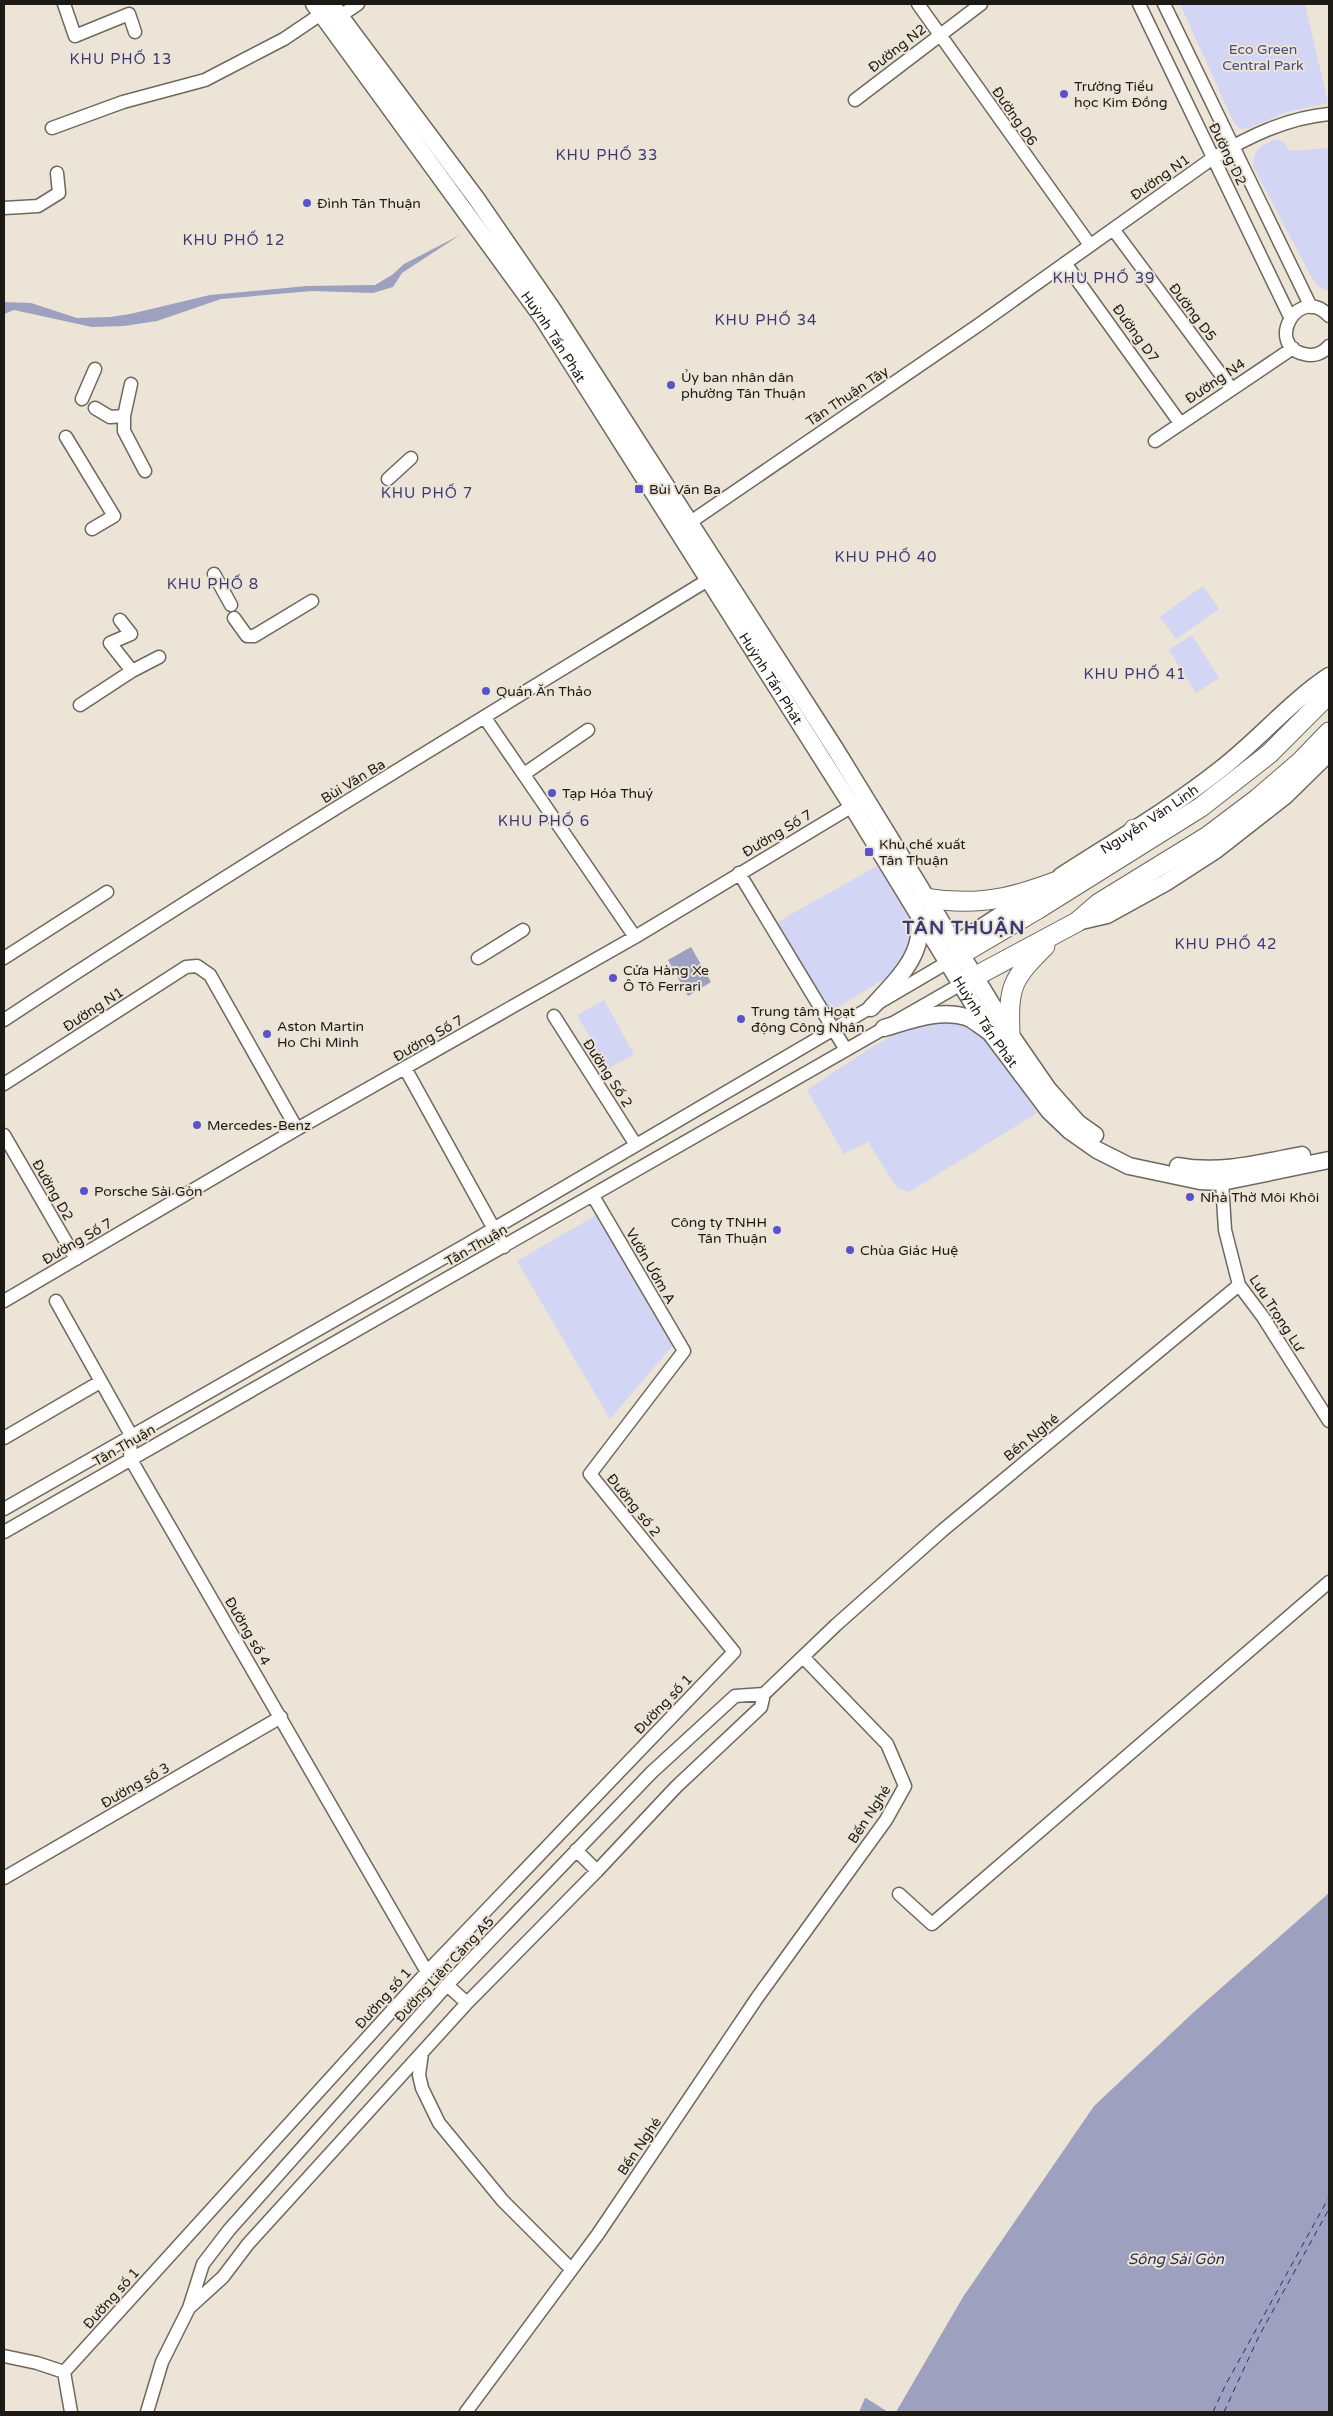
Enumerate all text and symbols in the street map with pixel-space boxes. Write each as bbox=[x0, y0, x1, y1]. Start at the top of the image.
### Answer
street label: Đường N2 bbox=[865, 21, 930, 76]
park label: Eco Green Central Park bbox=[1222, 41, 1304, 74]
district label: KHU PHỐ 13 bbox=[70, 49, 172, 68]
place label: Trường Tiểu học Kim Đồng bbox=[1074, 78, 1168, 111]
street label: Đường D6 bbox=[988, 84, 1041, 149]
marker: Trường Tiểu học Kim Đồng bbox=[1058, 88, 1070, 100]
street label: Đường D2 bbox=[1205, 120, 1250, 188]
district label: KHU PHỐ 33 bbox=[556, 145, 658, 164]
street label: Đường N1 bbox=[1127, 151, 1193, 204]
place label: Đình Tân Thuận bbox=[317, 195, 421, 212]
marker: Đình Tân Thuận bbox=[301, 197, 313, 209]
district label: KHU PHỐ 12 bbox=[183, 230, 285, 249]
district label: KHU PHỐ 39 bbox=[1053, 268, 1155, 287]
street label: Đường D5 bbox=[1165, 280, 1220, 345]
street label: Huỳnh Tấn Phát bbox=[517, 288, 590, 386]
street label: Đường D7 bbox=[1109, 301, 1162, 366]
district label: KHU PHỐ 34 bbox=[715, 310, 817, 329]
street label: Đường N4 bbox=[1182, 355, 1249, 408]
street label: Tân Thuận Tây bbox=[803, 362, 892, 430]
place label: Ủy ban nhân dân phường Tân Thuận bbox=[681, 369, 806, 402]
marker: Ủy ban nhân dân phường Tân Thuận bbox=[665, 379, 677, 391]
place label: Bùi Văn Ba bbox=[649, 481, 721, 498]
district label: KHU PHỐ 7 bbox=[381, 483, 473, 502]
marker: Bùi Văn Ba bbox=[633, 483, 645, 495]
district label: KHU PHỐ 40 bbox=[835, 547, 937, 566]
district label: KHU PHỐ 8 bbox=[167, 574, 259, 593]
street label: Huỳnh Tấn Phát bbox=[735, 629, 806, 728]
district label: KHU PHỐ 41 bbox=[1084, 664, 1186, 683]
place label: Quán Ăn Thảo bbox=[496, 683, 592, 700]
marker: Quán Ăn Thảo bbox=[480, 685, 492, 697]
street label: Bùi Văn Ba bbox=[318, 756, 388, 807]
street label: Nguyễn Văn Linh bbox=[1097, 781, 1202, 858]
place label: Tạp Hóa Thuý bbox=[562, 785, 654, 802]
marker: Tạp Hóa Thuý bbox=[546, 787, 558, 799]
street label: Đường Số 7 bbox=[739, 806, 815, 861]
district label: KHU PHỐ 6 bbox=[498, 811, 590, 830]
place label: Khu chế xuất Tân Thuận bbox=[879, 836, 966, 869]
marker: Khu chế xuất Tân Thuận bbox=[863, 846, 875, 858]
district label: TÂN THUẬN bbox=[901, 916, 1026, 939]
district label: KHU PHỐ 42 bbox=[1175, 934, 1277, 953]
place label: Cửa Hàng Xe Ô Tô Ferrari bbox=[623, 962, 709, 995]
marker: Cửa Hàng Xe Ô Tô Ferrari bbox=[607, 972, 619, 984]
street label: Huỳnh Tấn Phát bbox=[949, 973, 1022, 1071]
street label: Đường N1 bbox=[60, 984, 127, 1035]
place label: Trung tâm Hoạt động Công Nhân bbox=[751, 1003, 864, 1036]
street label: Đường Số 7 bbox=[390, 1012, 466, 1065]
marker: Trung tâm Hoạt động Công Nhân bbox=[735, 1013, 747, 1025]
place label: Aston Martin Ho Chi Minh bbox=[277, 1018, 364, 1051]
marker: Aston Martin Ho Chi Minh bbox=[261, 1028, 273, 1040]
street label: Đường Số 2 bbox=[579, 1036, 636, 1111]
place label: Mercedes-Benz bbox=[207, 1117, 311, 1134]
marker: Mercedes-Benz bbox=[191, 1119, 203, 1131]
street label: Đường D2 bbox=[28, 1157, 77, 1224]
place label: Porsche Sài Gòn bbox=[94, 1183, 203, 1200]
marker: Porsche Sài Gòn bbox=[78, 1185, 90, 1197]
place label: Nhà Thờ Môi Khôi bbox=[1200, 1189, 1319, 1206]
marker: Nhà Thờ Môi Khôi bbox=[1184, 1191, 1196, 1203]
place label: Công ty TNHH Tân Thuận bbox=[671, 1214, 767, 1247]
street label: Đường Số 7 bbox=[39, 1215, 115, 1268]
street label: Tân Thuận bbox=[442, 1221, 510, 1270]
marker: Công ty TNHH Tân Thuận bbox=[771, 1224, 783, 1236]
street label: Vườn Ươm A bbox=[622, 1225, 679, 1307]
place label: Chùa Giác Huệ bbox=[860, 1242, 958, 1259]
marker: Chùa Giác Huệ bbox=[844, 1244, 856, 1256]
street label: Lưu Trọng Lư bbox=[1245, 1272, 1308, 1356]
street label: Bến Nghé bbox=[1000, 1410, 1062, 1465]
street label: Tân Thuận bbox=[90, 1421, 158, 1470]
street label: Đường số 2 bbox=[603, 1470, 664, 1540]
street label: Đường số 4 bbox=[221, 1594, 274, 1669]
street label: Đường số 1 bbox=[631, 1671, 696, 1738]
street label: Đường số 3 bbox=[98, 1759, 173, 1812]
street label: Bến Nghé bbox=[844, 1782, 895, 1847]
street label: Đường Liên Cảng A5 bbox=[391, 1913, 498, 2026]
street label: Đường số 1 bbox=[352, 1964, 415, 2032]
street label: Bến Nghé bbox=[614, 2114, 665, 2178]
water label: Sông Sài Gòn bbox=[1128, 2250, 1225, 2268]
street label: Đường số 1 bbox=[80, 2264, 143, 2332]

